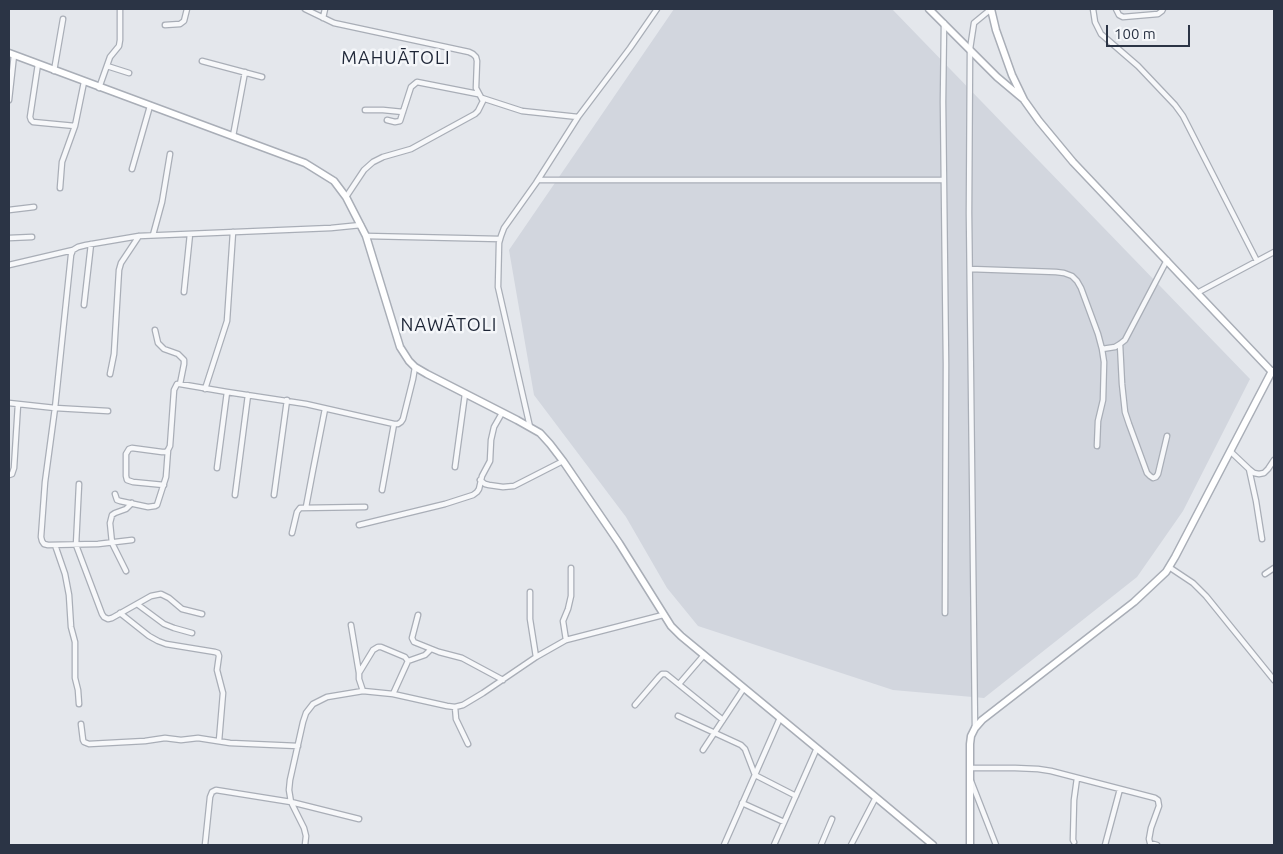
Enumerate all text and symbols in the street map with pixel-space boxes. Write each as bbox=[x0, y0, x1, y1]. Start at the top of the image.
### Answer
scale bar bbox=[1108, 15, 1192, 47]
text: 100 m bbox=[1114, 25, 1156, 42]
district label: MAHUĀTOLI bbox=[340, 47, 452, 69]
district label: NAWĀTOLI bbox=[400, 314, 498, 336]

